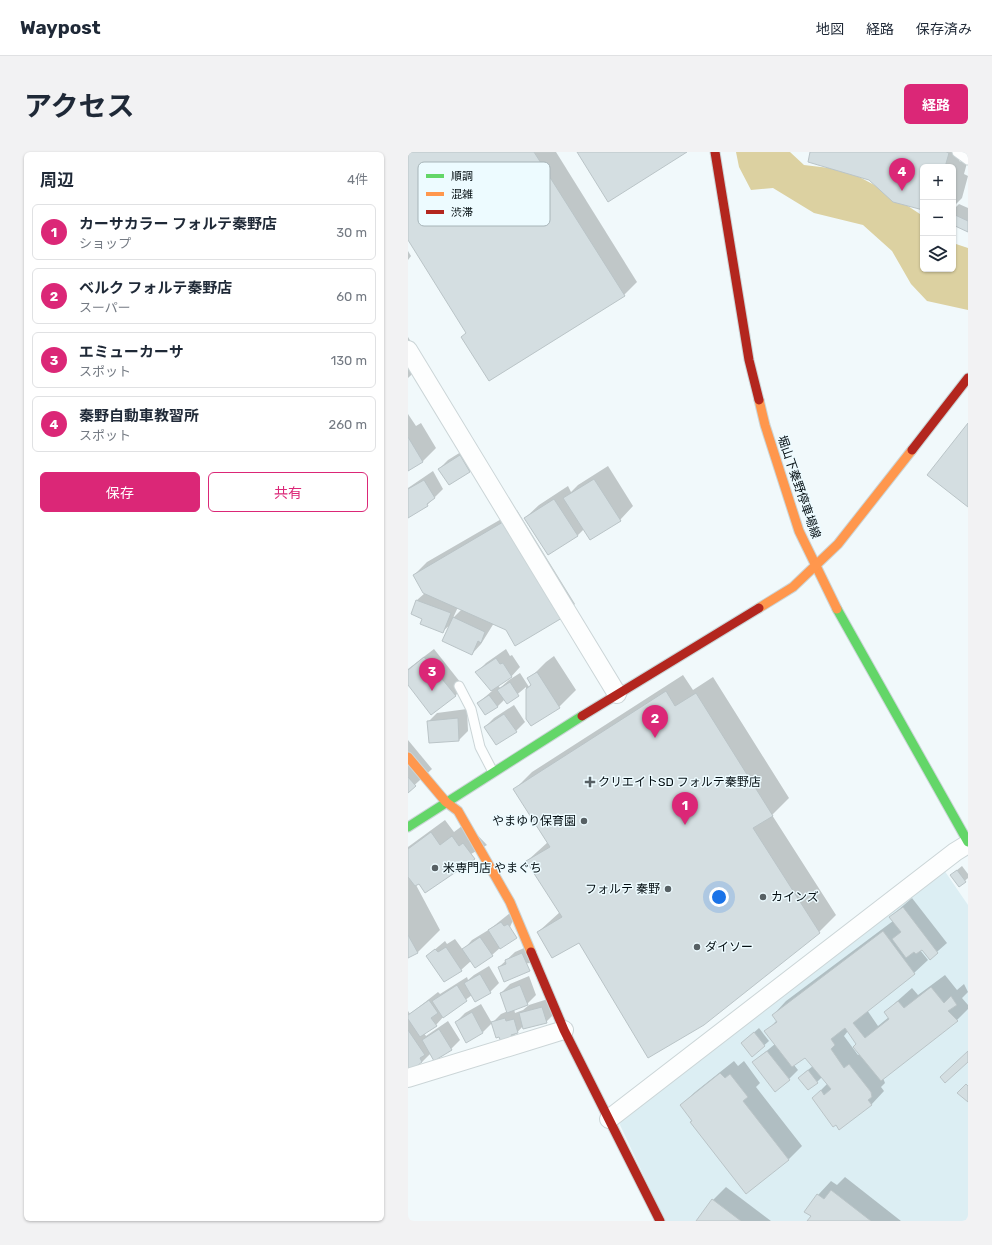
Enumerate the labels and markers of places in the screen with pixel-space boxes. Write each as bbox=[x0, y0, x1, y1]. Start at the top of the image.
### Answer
pin: 4 bbox=[889, 158, 915, 191]
pin: 3 bbox=[419, 658, 445, 691]
pin: 2 bbox=[642, 705, 668, 738]
place label: クリエイトSD フォルテ秦野店 bbox=[598, 775, 761, 789]
marker: クリエイトSD フォルテ秦野店 bbox=[585, 777, 595, 787]
pin: 1 bbox=[672, 792, 698, 825]
place label: やまゆり保育園 bbox=[492, 814, 576, 828]
marker: やまゆり保育園 bbox=[579, 816, 589, 826]
place label: 米専門店 やまぐち bbox=[443, 861, 542, 875]
marker: 米専門店 やまぐち bbox=[430, 863, 440, 873]
place label: フォルテ 秦野 bbox=[585, 882, 660, 896]
marker: フォルテ 秦野 bbox=[663, 884, 673, 894]
place label: カインズ bbox=[771, 890, 819, 904]
marker: カインズ bbox=[758, 892, 768, 902]
place label: ダイソー bbox=[705, 940, 753, 954]
marker: ダイソー bbox=[692, 942, 702, 952]

